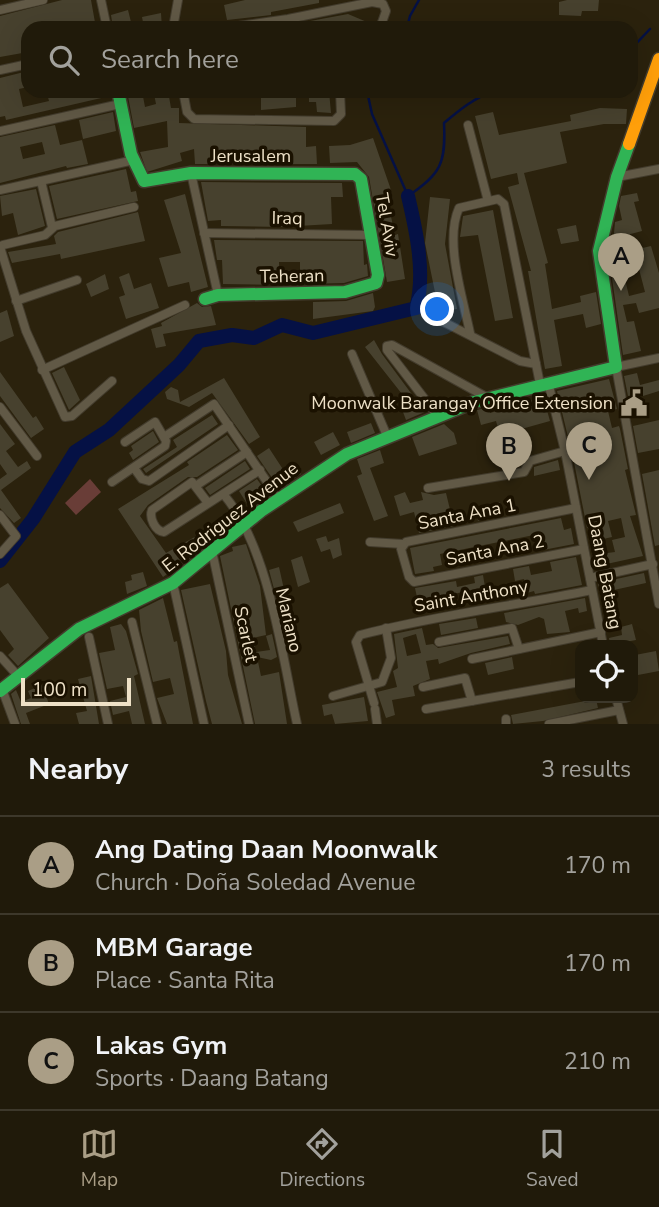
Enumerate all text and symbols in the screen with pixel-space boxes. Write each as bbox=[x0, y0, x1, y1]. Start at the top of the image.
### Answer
search box bbox=[21, 21, 638, 98]
icon: search bbox=[45, 41, 83, 79]
text: Search here bbox=[101, 42, 239, 77]
street label: Jerusalem bbox=[210, 144, 291, 168]
street label: Tel Aviv bbox=[370, 191, 405, 259]
street label: Iraq bbox=[271, 206, 303, 230]
pin: A bbox=[598, 233, 644, 291]
street label: Teheran bbox=[259, 263, 325, 289]
your location bbox=[420, 292, 454, 326]
public building icon: Moonwalk Barangay Office Extension bbox=[619, 388, 649, 418]
place label: Moonwalk Barangay Office Extension bbox=[311, 391, 613, 415]
pin: C bbox=[566, 422, 612, 480]
pin: B bbox=[486, 423, 532, 481]
street label: E. Rodriguez Avenue bbox=[157, 456, 303, 578]
street label: Santa Ana 1 bbox=[416, 493, 518, 535]
street label: Daang Batang bbox=[582, 513, 628, 631]
street label: Santa Ana 2 bbox=[444, 529, 546, 571]
street label: Saint Anthony bbox=[412, 574, 531, 618]
street label: Mariano bbox=[270, 585, 308, 655]
street label: Scarlet bbox=[228, 604, 264, 665]
map controls bbox=[575, 640, 638, 703]
button: locate bbox=[575, 640, 638, 703]
scale bar bbox=[21, 675, 131, 707]
text: 100 m bbox=[32, 677, 87, 703]
text: Nearby bbox=[28, 749, 128, 790]
text: 3 results bbox=[541, 754, 631, 785]
text: Ang Dating Daan Moonwalk bbox=[95, 832, 437, 867]
text: A bbox=[42, 850, 60, 881]
text: 170 m bbox=[564, 850, 631, 881]
text: Church · Doña Soledad Avenue bbox=[95, 867, 415, 898]
text: MBM Garage bbox=[95, 930, 252, 965]
text: B bbox=[43, 948, 59, 979]
text: 170 m bbox=[564, 948, 631, 979]
text: Place · Santa Rita bbox=[95, 965, 275, 996]
text: Lakas Gym bbox=[95, 1028, 227, 1063]
text: C bbox=[43, 1046, 59, 1077]
text: 210 m bbox=[564, 1046, 631, 1077]
text: Sports · Daang Batang bbox=[95, 1063, 329, 1094]
tab: Map bbox=[80, 1125, 118, 1193]
tab: Directions bbox=[279, 1125, 365, 1193]
tab: Saved bbox=[526, 1125, 579, 1193]

